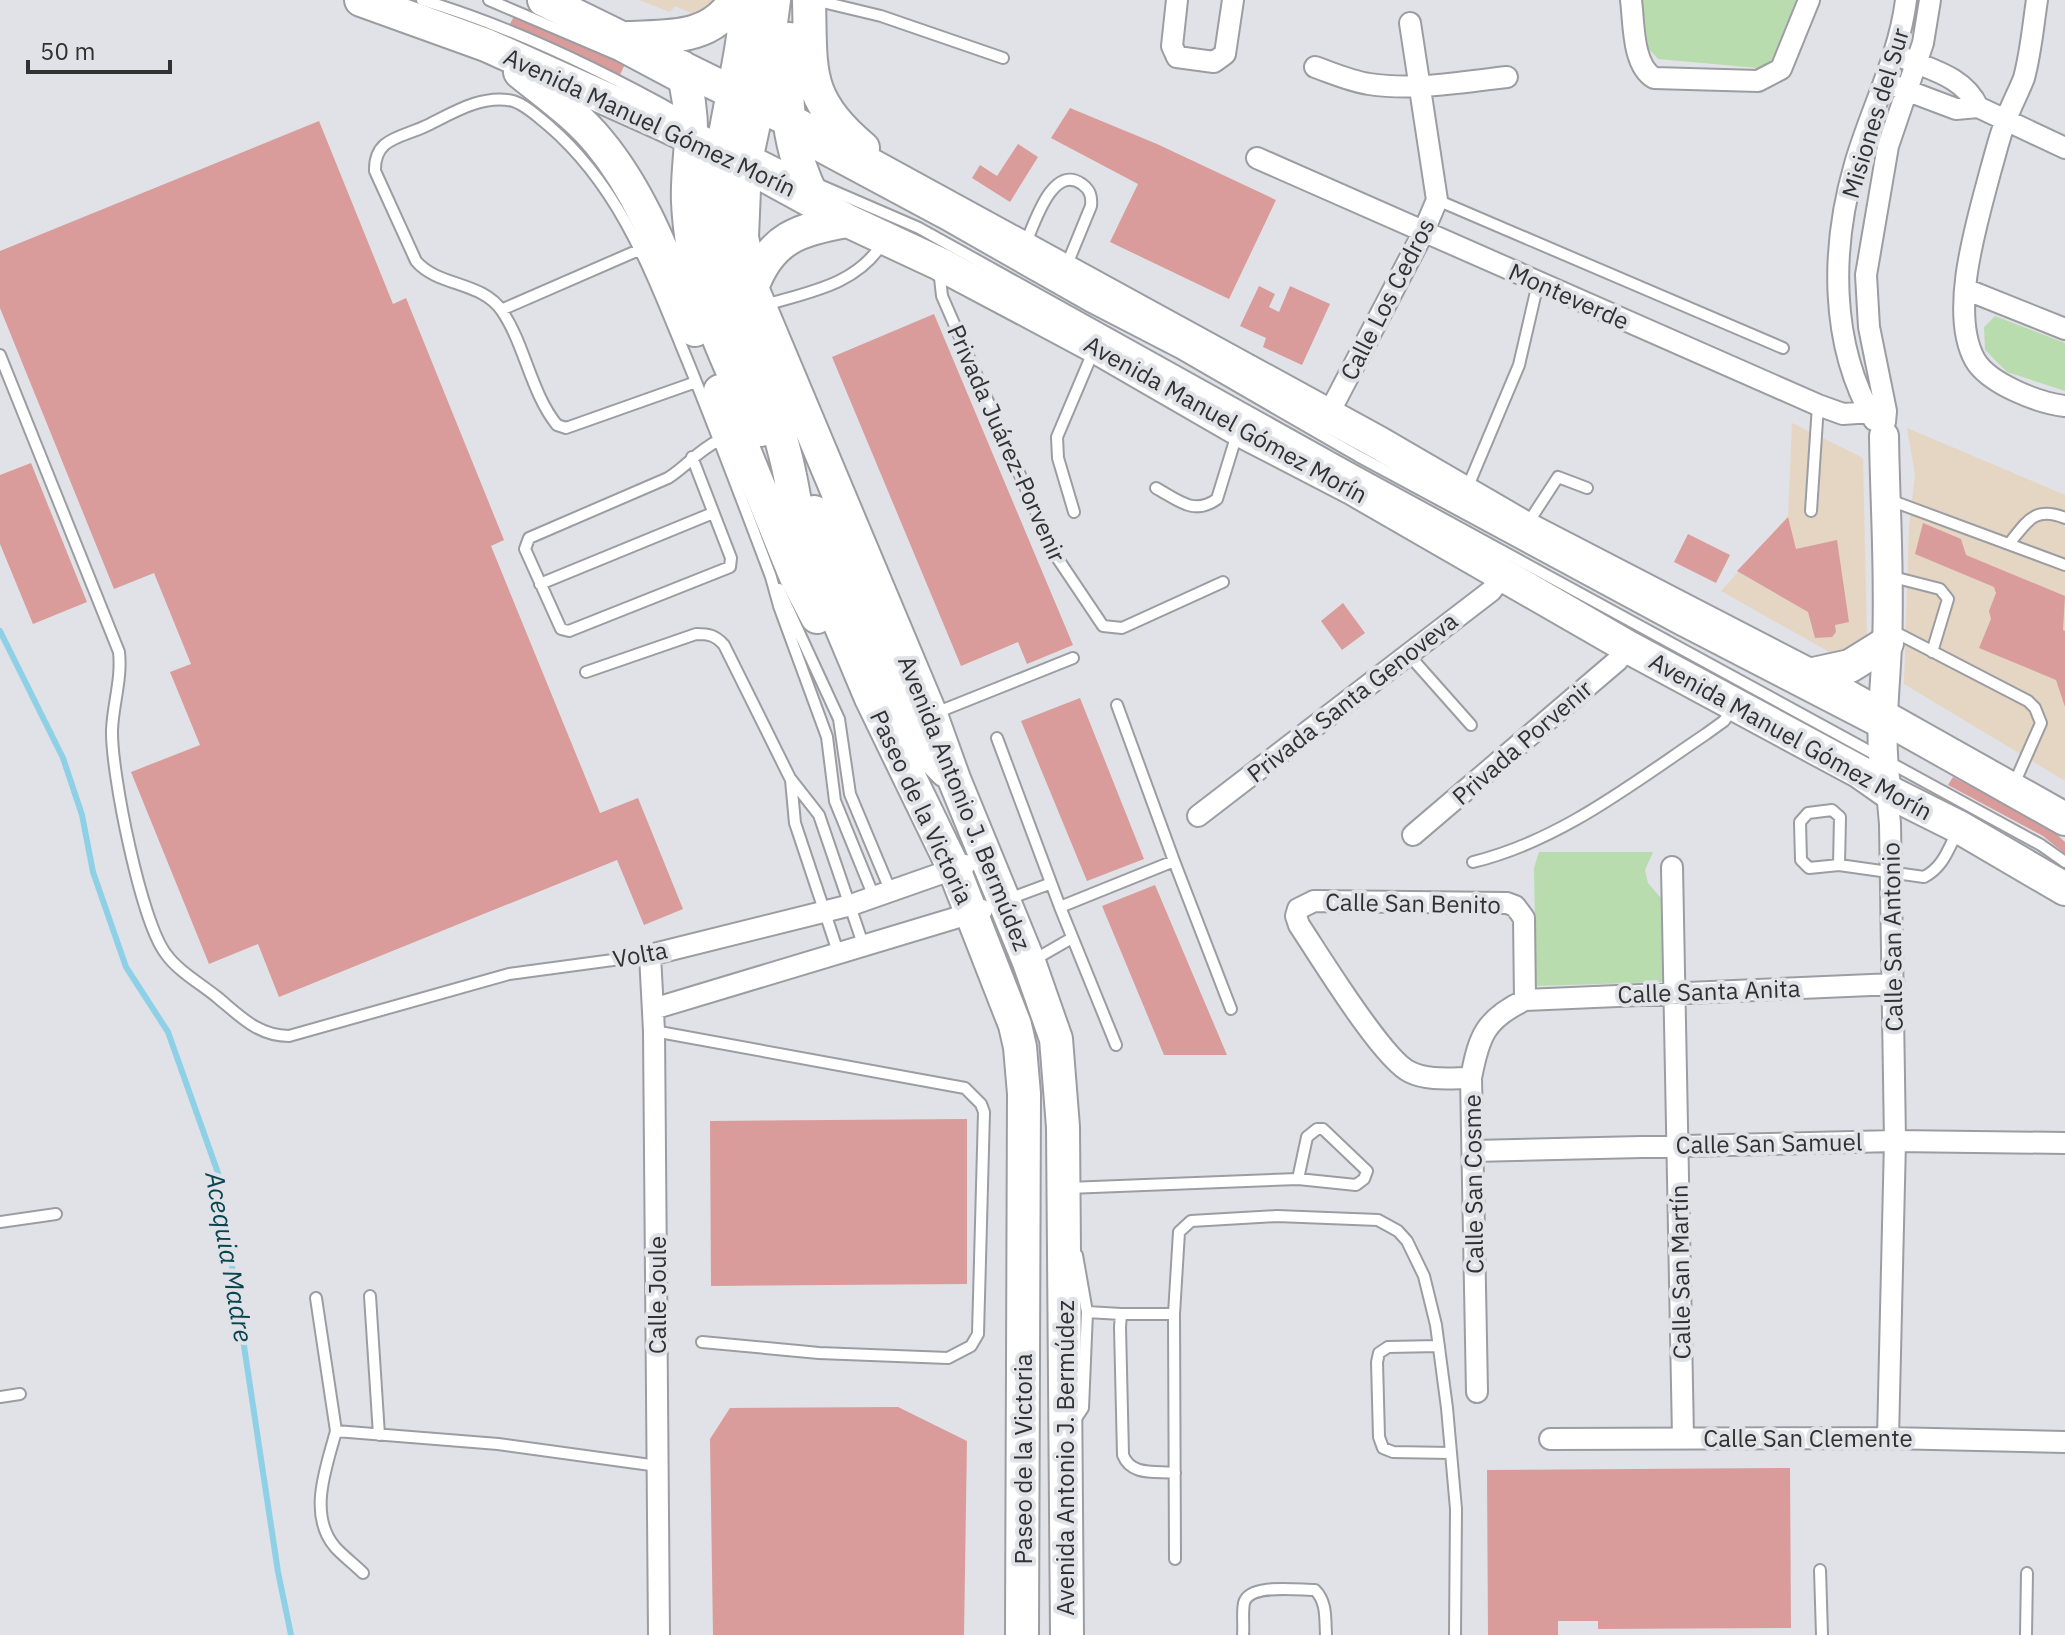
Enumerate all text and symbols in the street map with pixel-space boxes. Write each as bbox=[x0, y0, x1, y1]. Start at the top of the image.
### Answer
scale bar bbox=[28, 24, 170, 74]
street label: Misiones del Sur bbox=[1834, 24, 1916, 202]
text: 50 m bbox=[40, 35, 95, 67]
street label: Avenida Manuel Gómez Morín bbox=[499, 40, 801, 204]
street label: Calle Los Cedros bbox=[1332, 212, 1442, 386]
street label: Monteverde bbox=[1504, 255, 1634, 337]
street label: Privada Juárez-Porvenir bbox=[940, 319, 1074, 567]
street label: Avenida Manuel Gómez Morín bbox=[1079, 328, 1373, 510]
street label: Privada Santa Genoveva bbox=[1240, 605, 1464, 789]
street label: Avenida Manuel Gómez Morín bbox=[1644, 645, 1938, 827]
street label: Avenida Antonio J. Bermúdez bbox=[891, 651, 1039, 955]
street label: Privada Porvenir bbox=[1445, 672, 1599, 812]
street label: Paseo de la Victoria bbox=[863, 705, 981, 910]
street label: Calle San Antonio bbox=[1874, 842, 1910, 1032]
street label: Calle San Benito bbox=[1325, 885, 1501, 921]
street label: Volta bbox=[610, 933, 670, 975]
street label: Calle Santa Anita bbox=[1617, 972, 1801, 1010]
street label: Calle San Cosme bbox=[1455, 1094, 1491, 1274]
street label: Calle San Samuel bbox=[1675, 1125, 1863, 1161]
water label: Acequia Madre bbox=[198, 1168, 262, 1345]
street label: Calle San Martín bbox=[1662, 1184, 1698, 1360]
street label: Calle Joule bbox=[641, 1236, 673, 1354]
street label: Avenida Antonio J. Bermúdez bbox=[1049, 1300, 1081, 1616]
street label: Paseo de la Victoria bbox=[1007, 1353, 1039, 1564]
street label: Calle San Clemente bbox=[1703, 1422, 1913, 1454]

